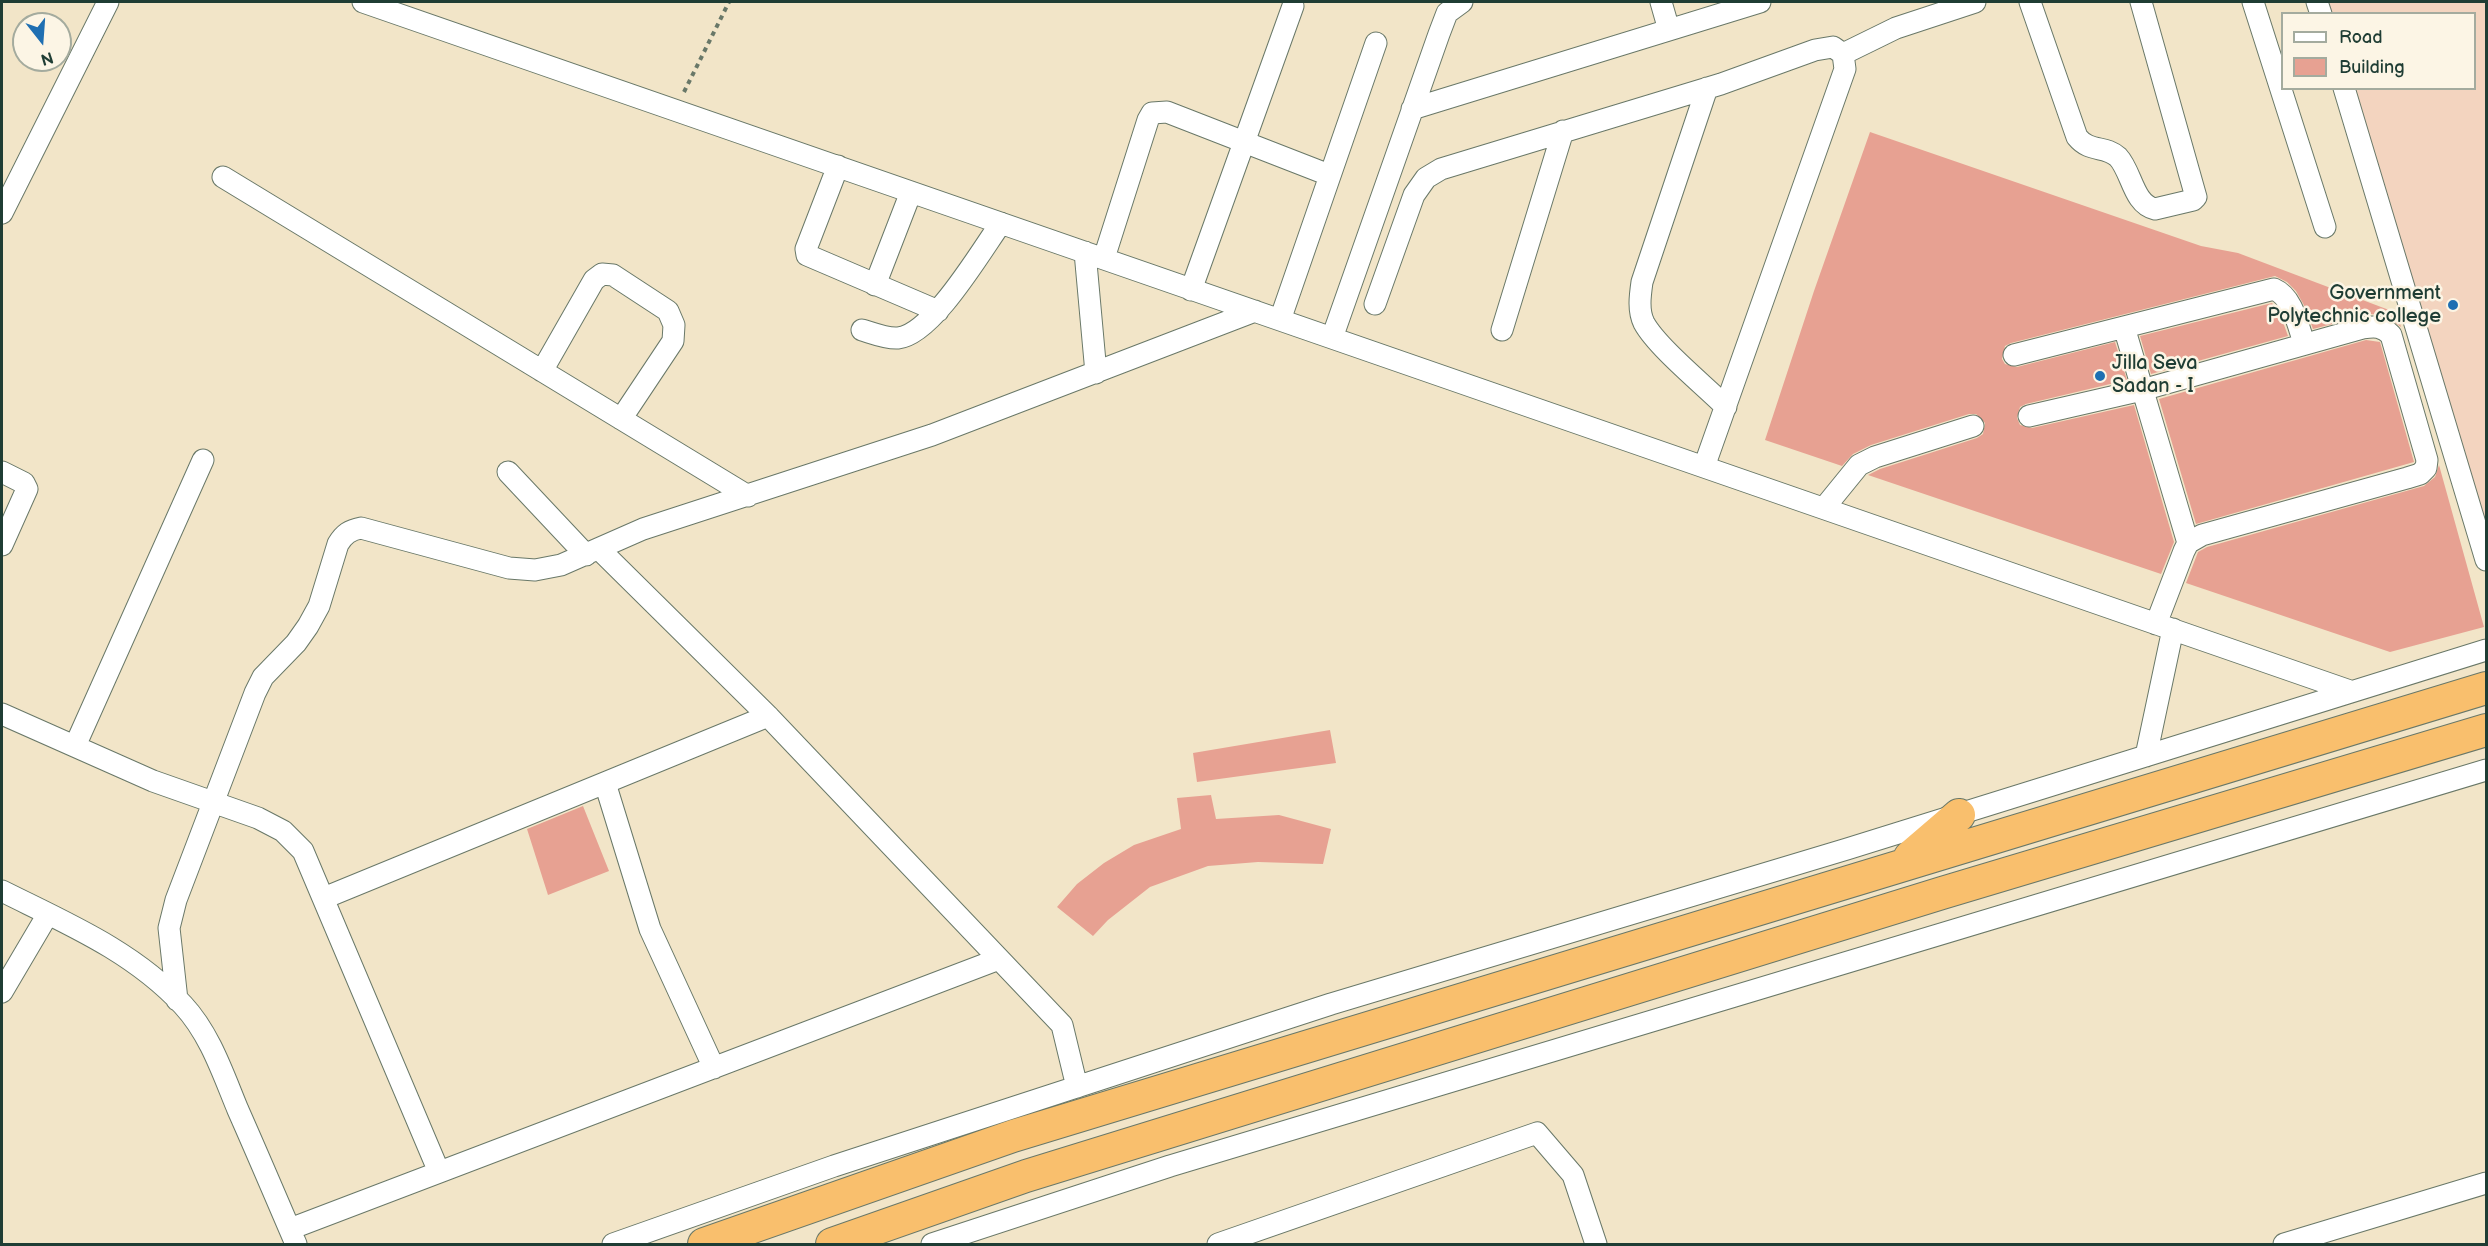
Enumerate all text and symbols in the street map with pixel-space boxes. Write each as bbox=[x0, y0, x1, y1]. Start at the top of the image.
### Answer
north arrow bbox=[12, 12, 72, 72]
legend bbox=[2281, 12, 2476, 90]
text: Road bbox=[2339, 27, 2383, 48]
text: N bbox=[38, 47, 55, 69]
text: Building bbox=[2339, 57, 2405, 78]
place label: Government Polytechnic college bbox=[2267, 282, 2441, 329]
marker: Government Polytechnic college bbox=[2446, 298, 2460, 312]
place label: Jilla Seva Sadan - I bbox=[2112, 352, 2198, 399]
marker: Jilla Seva Sadan - I bbox=[2093, 369, 2107, 383]

